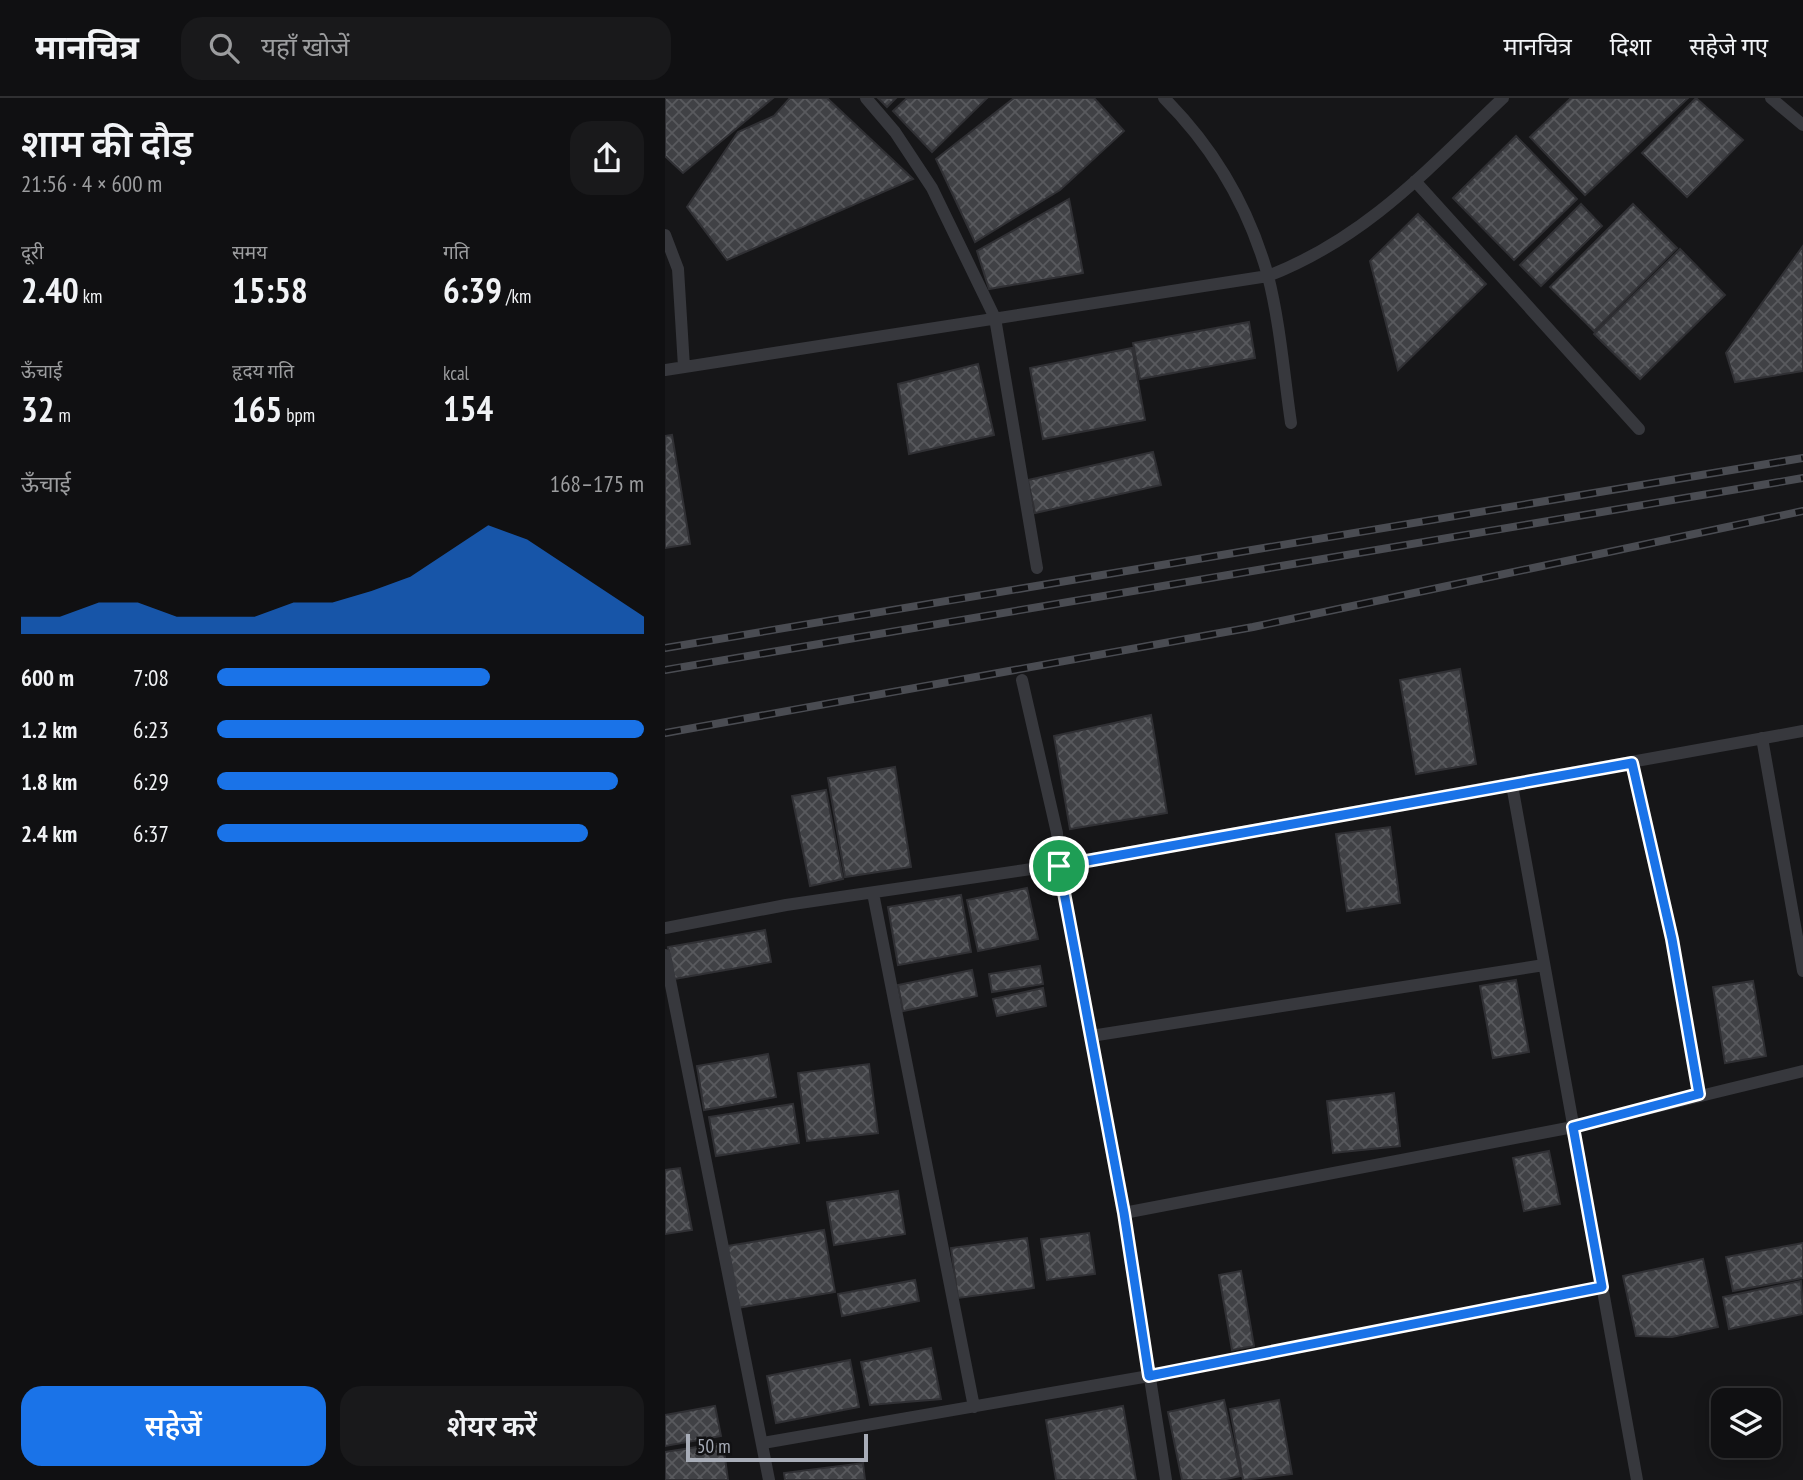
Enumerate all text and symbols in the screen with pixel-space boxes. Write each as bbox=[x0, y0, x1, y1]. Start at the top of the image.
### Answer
search box bbox=[181, 17, 671, 80]
text: मानचित्र bbox=[35, 25, 139, 68]
icon: search bbox=[205, 29, 243, 67]
text: यहाँ खोजें bbox=[261, 30, 349, 63]
text: मानचित्र bbox=[1503, 31, 1572, 62]
text: दिशा bbox=[1610, 31, 1651, 62]
text: सहेजे गए bbox=[1689, 31, 1768, 62]
text: शाम की दौड़ bbox=[21, 118, 193, 167]
button: share bbox=[570, 121, 644, 195]
text: 21:56 · 4 × 600 m bbox=[21, 169, 162, 198]
text: दूरी bbox=[21, 240, 44, 264]
text: समय bbox=[232, 240, 267, 264]
text: गति bbox=[443, 240, 469, 264]
text: 2.40 bbox=[21, 267, 79, 313]
text: 15:58 bbox=[232, 267, 308, 313]
text: 6:39 bbox=[443, 267, 502, 313]
text: km bbox=[79, 284, 102, 308]
text: /km bbox=[502, 284, 531, 308]
text: ऊँचाई bbox=[21, 359, 62, 383]
text: हृदय गति bbox=[232, 359, 294, 383]
text: kcal bbox=[443, 361, 469, 385]
text: 154 bbox=[443, 385, 493, 431]
text: 32 bbox=[21, 386, 54, 432]
text: 165 bbox=[232, 386, 282, 432]
text: m bbox=[54, 403, 71, 427]
text: bpm bbox=[282, 403, 315, 427]
text: ऊँचाई bbox=[21, 469, 71, 498]
text: 168–175 m bbox=[550, 469, 644, 498]
text: 600 m bbox=[21, 663, 74, 692]
text: 7:08 bbox=[133, 663, 169, 692]
text: 1.2 km bbox=[21, 715, 77, 744]
text: 6:23 bbox=[133, 715, 169, 744]
text: 1.8 km bbox=[21, 767, 77, 796]
text: 6:29 bbox=[133, 767, 169, 796]
text: 2.4 km bbox=[21, 819, 77, 848]
text: 6:37 bbox=[133, 819, 169, 848]
pin bbox=[1029, 836, 1089, 896]
icon: arrive bbox=[1040, 847, 1078, 885]
button: सहेजें bbox=[21, 1386, 326, 1466]
button: शेयर करें bbox=[340, 1386, 644, 1466]
map controls bbox=[1711, 1388, 1781, 1458]
button: layers bbox=[1711, 1388, 1781, 1458]
scale bar bbox=[686, 1431, 868, 1463]
text: 50 m bbox=[697, 1434, 731, 1458]

